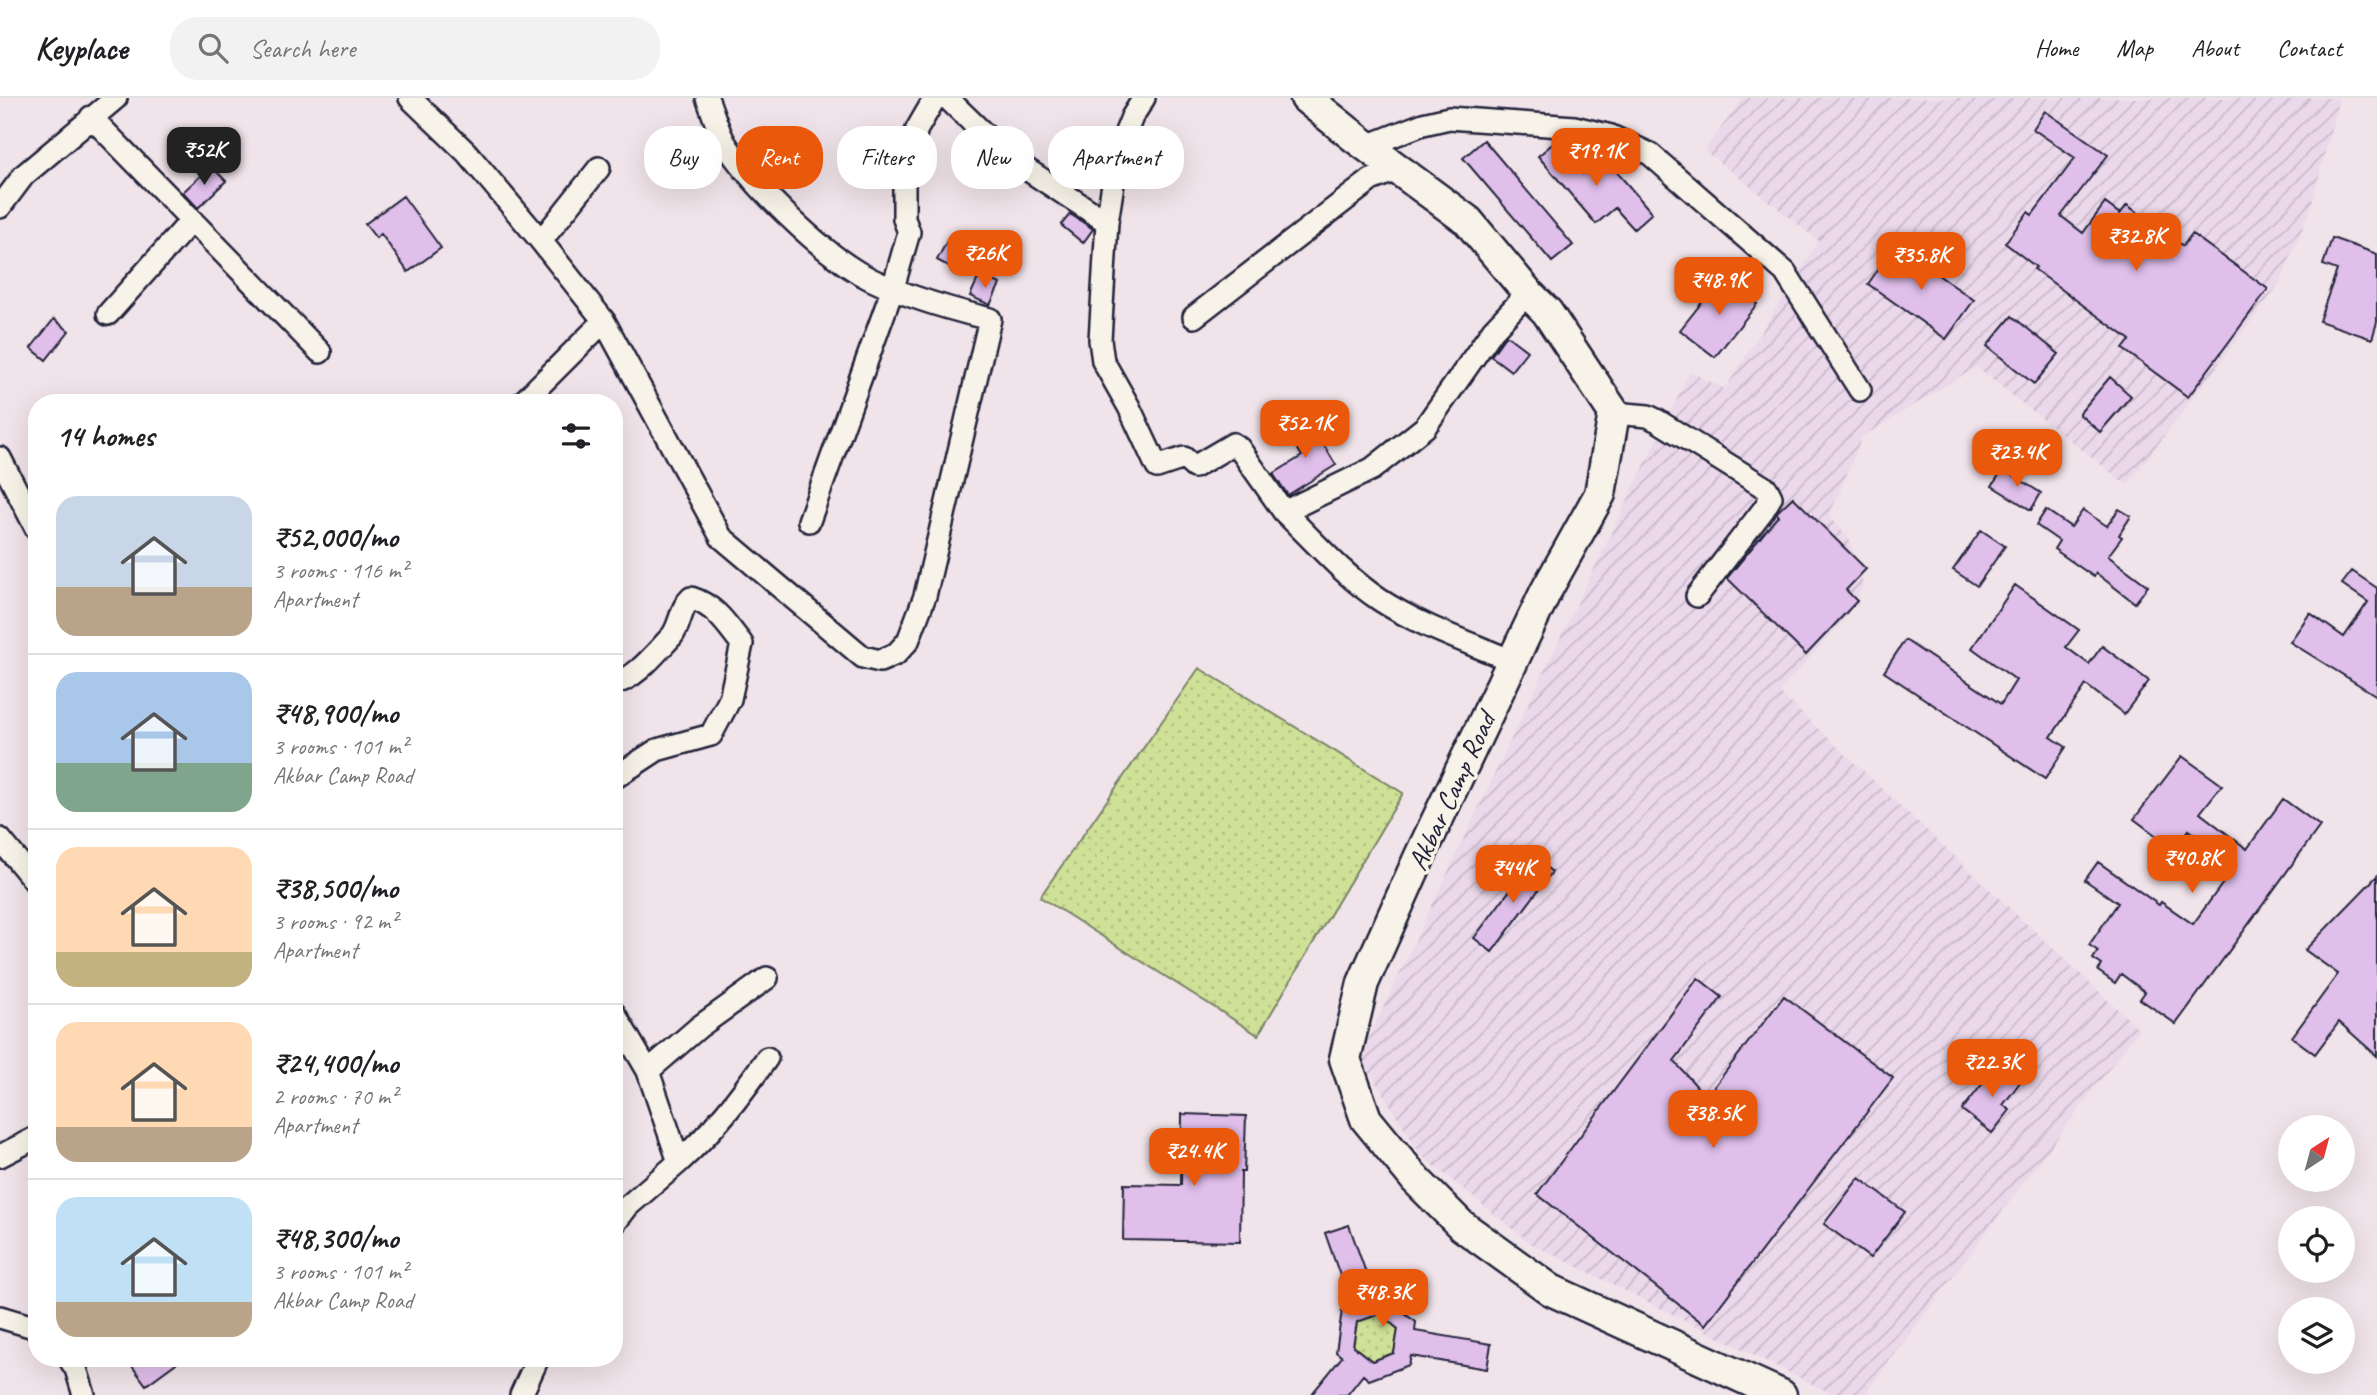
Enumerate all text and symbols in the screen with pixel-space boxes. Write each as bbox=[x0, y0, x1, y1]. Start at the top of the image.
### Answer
search box bbox=[170, 17, 660, 80]
text: Keyplace bbox=[35, 27, 128, 69]
icon: search bbox=[194, 29, 232, 67]
text: Search here bbox=[250, 32, 356, 65]
text: Home bbox=[2035, 33, 2078, 63]
text: Map bbox=[2116, 33, 2153, 63]
text: About bbox=[2191, 33, 2239, 63]
text: Contact bbox=[2277, 33, 2342, 63]
chip: Buy bbox=[644, 126, 722, 189]
chip: Rent bbox=[736, 126, 823, 189]
chip: Filters bbox=[837, 126, 937, 189]
chip: New bbox=[951, 126, 1034, 189]
chip: Apartment bbox=[1048, 126, 1184, 189]
pin: ₹52K bbox=[163, 127, 245, 187]
pin: ₹19.1K bbox=[1539, 129, 1653, 188]
text: ₹52K bbox=[183, 135, 225, 164]
text: ₹19.1K bbox=[1567, 136, 1625, 165]
pin: ₹32.8K bbox=[2079, 214, 2193, 273]
text: ₹32.8K bbox=[2107, 221, 2165, 250]
pin: ₹26K bbox=[944, 230, 1026, 290]
pin: ₹35.8K bbox=[1864, 232, 1978, 292]
text: ₹26K bbox=[963, 238, 1007, 267]
text: ₹35.8K bbox=[1892, 240, 1950, 269]
pin: ₹48.9K bbox=[1662, 258, 1776, 317]
text: ₹48.9K bbox=[1690, 265, 1748, 294]
pin: ₹52.1K bbox=[1248, 400, 1362, 460]
text: ₹52.1K bbox=[1276, 408, 1334, 437]
text: 14 homes bbox=[56, 417, 154, 455]
icon: filters bbox=[557, 417, 595, 455]
pin: ₹23.4K bbox=[1960, 430, 2074, 489]
text: ₹23.4K bbox=[1988, 437, 2046, 466]
text: ₹52,000/mo bbox=[273, 518, 398, 556]
icon: home bbox=[112, 524, 196, 608]
text: 3 rooms · 116 m² bbox=[273, 556, 408, 585]
text: Apartment bbox=[273, 585, 358, 614]
text: ₹48,900/mo bbox=[273, 694, 398, 732]
icon: home bbox=[112, 700, 196, 784]
street label: Akbar Camp Road bbox=[1400, 703, 1505, 876]
text: 3 rooms · 101 m² bbox=[273, 732, 408, 761]
text: Akbar Camp Road bbox=[273, 761, 413, 790]
pin: ₹40.8K bbox=[2135, 836, 2249, 895]
text: ₹40.8K bbox=[2163, 843, 2221, 872]
pin: ₹44K bbox=[1472, 846, 1554, 905]
text: ₹44K bbox=[1492, 853, 1534, 882]
text: ₹38,500/mo bbox=[273, 869, 398, 907]
icon: home bbox=[112, 875, 196, 959]
text: 3 rooms · 92 m² bbox=[273, 907, 397, 936]
text: Apartment bbox=[273, 936, 358, 965]
pin: ₹22.3K bbox=[1935, 1040, 2049, 1099]
text: ₹24,400/mo bbox=[273, 1044, 398, 1082]
text: ₹22.3K bbox=[1963, 1047, 2021, 1076]
icon: home bbox=[112, 1050, 196, 1134]
text: 2 rooms · 70 m² bbox=[273, 1082, 397, 1111]
pin: ₹38.5K bbox=[1656, 1090, 1770, 1150]
text: ₹38.5K bbox=[1684, 1098, 1742, 1127]
text: Apartment bbox=[273, 1111, 358, 1140]
north arrow bbox=[2278, 1115, 2356, 1192]
map controls bbox=[2278, 1115, 2355, 1374]
pin: ₹24.4K bbox=[1137, 1128, 1251, 1188]
text: ₹24.4K bbox=[1165, 1136, 1223, 1165]
button: locate bbox=[2278, 1206, 2355, 1283]
text: ₹48,300/mo bbox=[273, 1219, 398, 1257]
icon: home bbox=[112, 1225, 196, 1309]
text: 3 rooms · 101 m² bbox=[273, 1257, 408, 1286]
pin: ₹48.3K bbox=[1326, 1270, 1440, 1329]
text: ₹48.3K bbox=[1354, 1277, 1412, 1306]
text: Akbar Camp Road bbox=[273, 1286, 413, 1315]
button: layers bbox=[2278, 1297, 2355, 1374]

